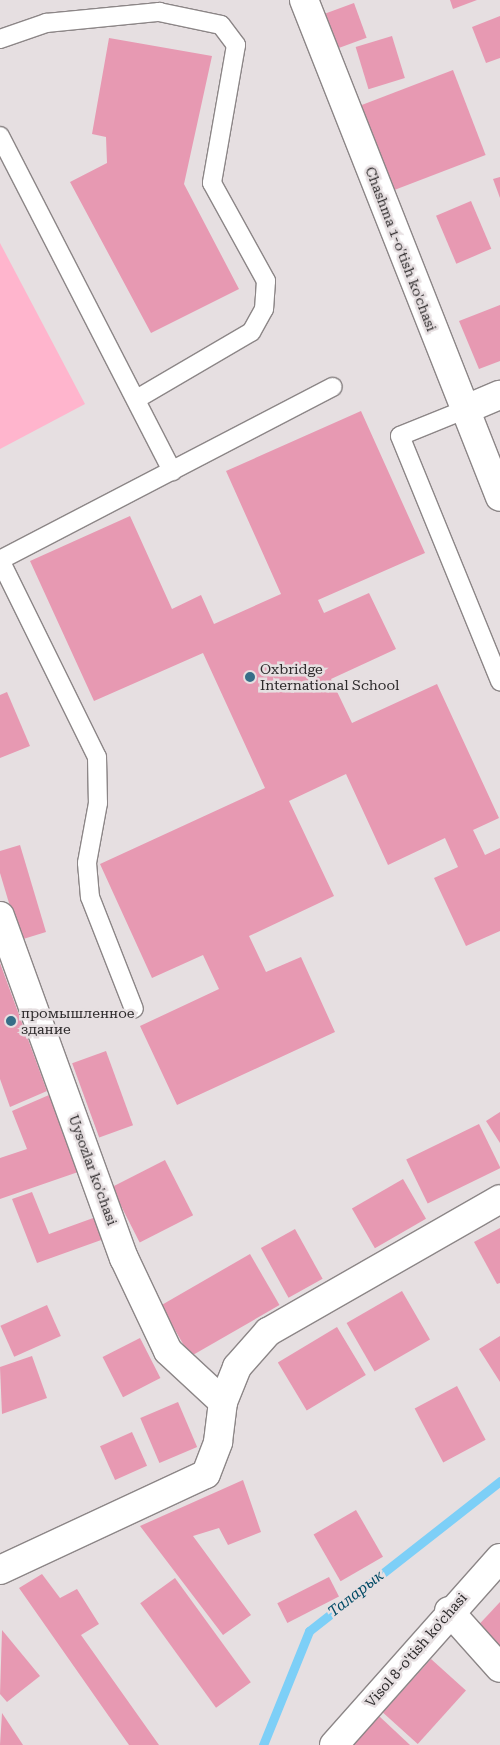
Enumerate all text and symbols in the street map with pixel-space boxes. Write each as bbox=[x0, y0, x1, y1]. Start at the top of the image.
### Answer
street label: Chashma 1-o'tish ko'chasi bbox=[362, 164, 440, 334]
place label: Oxbridge International School bbox=[260, 661, 399, 694]
marker: Oxbridge International School bbox=[244, 671, 256, 683]
place label: промышленное здание bbox=[21, 1005, 134, 1038]
marker: промышленное здание bbox=[5, 1015, 17, 1027]
street label: Uysozlar ko'chasi bbox=[65, 1112, 121, 1228]
water label: Таларык bbox=[325, 1567, 387, 1621]
street label: Visol 8-o'tish ko'chasi bbox=[362, 1589, 470, 1711]

